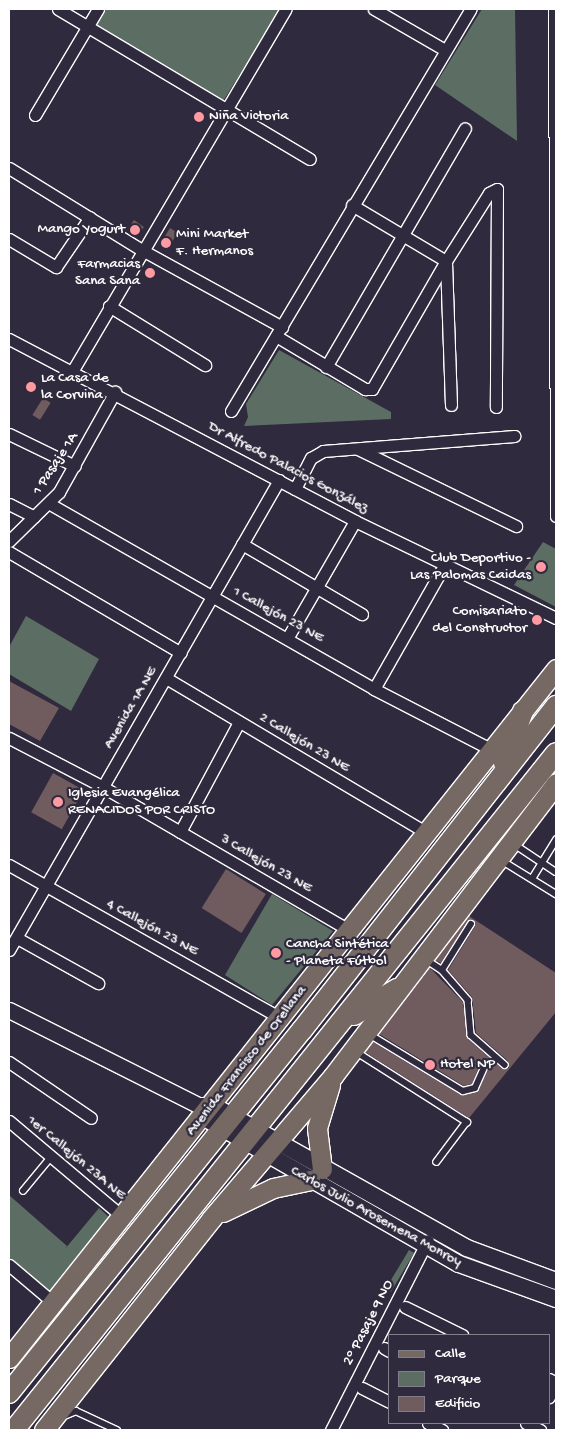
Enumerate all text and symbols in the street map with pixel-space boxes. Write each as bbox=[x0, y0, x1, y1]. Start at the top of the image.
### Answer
place label: Niña Victoria bbox=[209, 108, 289, 126]
marker: Niña Victoria bbox=[193, 111, 205, 123]
place label: Mango Yogurt bbox=[38, 221, 125, 239]
marker: Mango Yogurt bbox=[129, 224, 141, 236]
place label: Mini Market F. Hermanos bbox=[176, 225, 253, 260]
marker: Mini Market F. Hermanos bbox=[160, 237, 172, 249]
place label: Farmacias Sana Sana bbox=[75, 255, 140, 290]
marker: Farmacias Sana Sana bbox=[144, 267, 156, 279]
place label: La Casa de la Corvina bbox=[41, 369, 109, 404]
marker: La Casa de la Corvina bbox=[25, 381, 37, 393]
street label: Dr Alfredo Palacios González bbox=[205, 418, 371, 518]
street label: 1 Pasaje 1A bbox=[29, 429, 83, 499]
place label: Club Deportivo - Las Palomas Caidas bbox=[410, 549, 531, 584]
marker: Club Deportivo - Las Palomas Caidas bbox=[535, 561, 547, 573]
street label: 1 Callejón 23 NE bbox=[229, 583, 327, 647]
place label: Comisariato del Constructor bbox=[432, 602, 527, 637]
marker: Comisariato del Constructor bbox=[531, 614, 543, 626]
street label: Avenida 1A NE bbox=[100, 664, 162, 752]
street label: 2 Callejón 23 NE bbox=[255, 709, 353, 777]
place label: Iglesia Evangélica RENACIDOS POR CRISTO bbox=[68, 784, 215, 819]
marker: Iglesia Evangélica RENACIDOS POR CRISTO bbox=[52, 796, 64, 808]
street label: 3 Callejón 23 NE bbox=[217, 831, 315, 897]
street label: 4 Callejón 23 NE bbox=[103, 895, 201, 961]
place label: Cancha Sintética - Planeta Fútbol bbox=[286, 935, 389, 970]
marker: Cancha Sintética - Planeta Fútbol bbox=[270, 947, 282, 959]
street label: Avenida Francisco de Orellana bbox=[183, 982, 311, 1140]
place label: Hotel NP bbox=[440, 1056, 495, 1074]
marker: Hotel NP bbox=[424, 1059, 436, 1071]
street label: 1er Callejón 23A NE bbox=[23, 1112, 129, 1204]
street label: Carlos Julio Arosemena Monroy bbox=[287, 1162, 465, 1272]
street label: 2° Pasaje 9 NO bbox=[340, 1277, 398, 1369]
legend bbox=[388, 1334, 550, 1424]
text: Calle bbox=[435, 1345, 466, 1363]
text: Parque bbox=[435, 1370, 481, 1388]
text: Edificio bbox=[435, 1395, 480, 1413]

